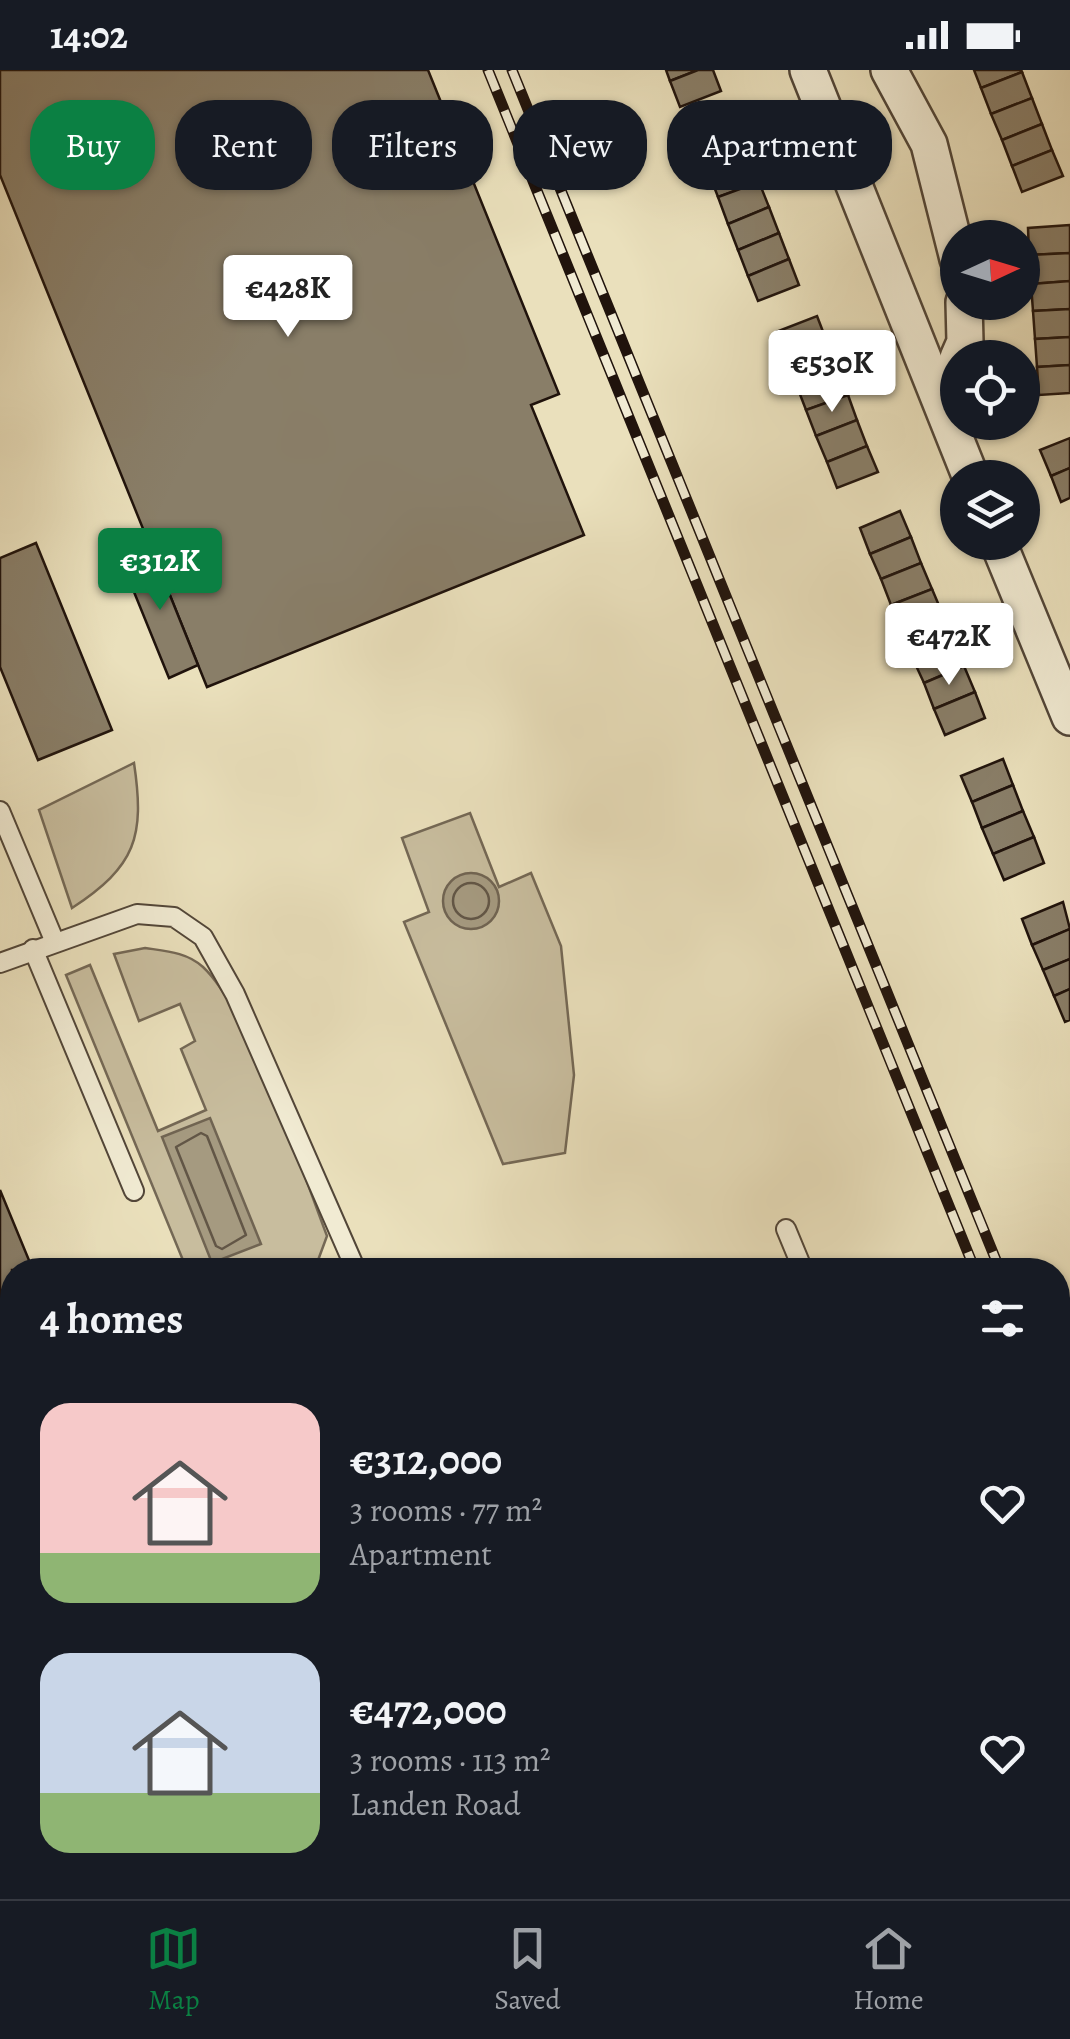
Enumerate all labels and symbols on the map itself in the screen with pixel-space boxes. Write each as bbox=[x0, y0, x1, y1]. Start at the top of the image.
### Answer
north arrow bbox=[940, 220, 1040, 320]
pin: €428K bbox=[218, 255, 358, 340]
pin: €530K bbox=[762, 330, 902, 415]
pin: €312K bbox=[90, 528, 230, 613]
pin: €472K bbox=[879, 603, 1019, 688]

